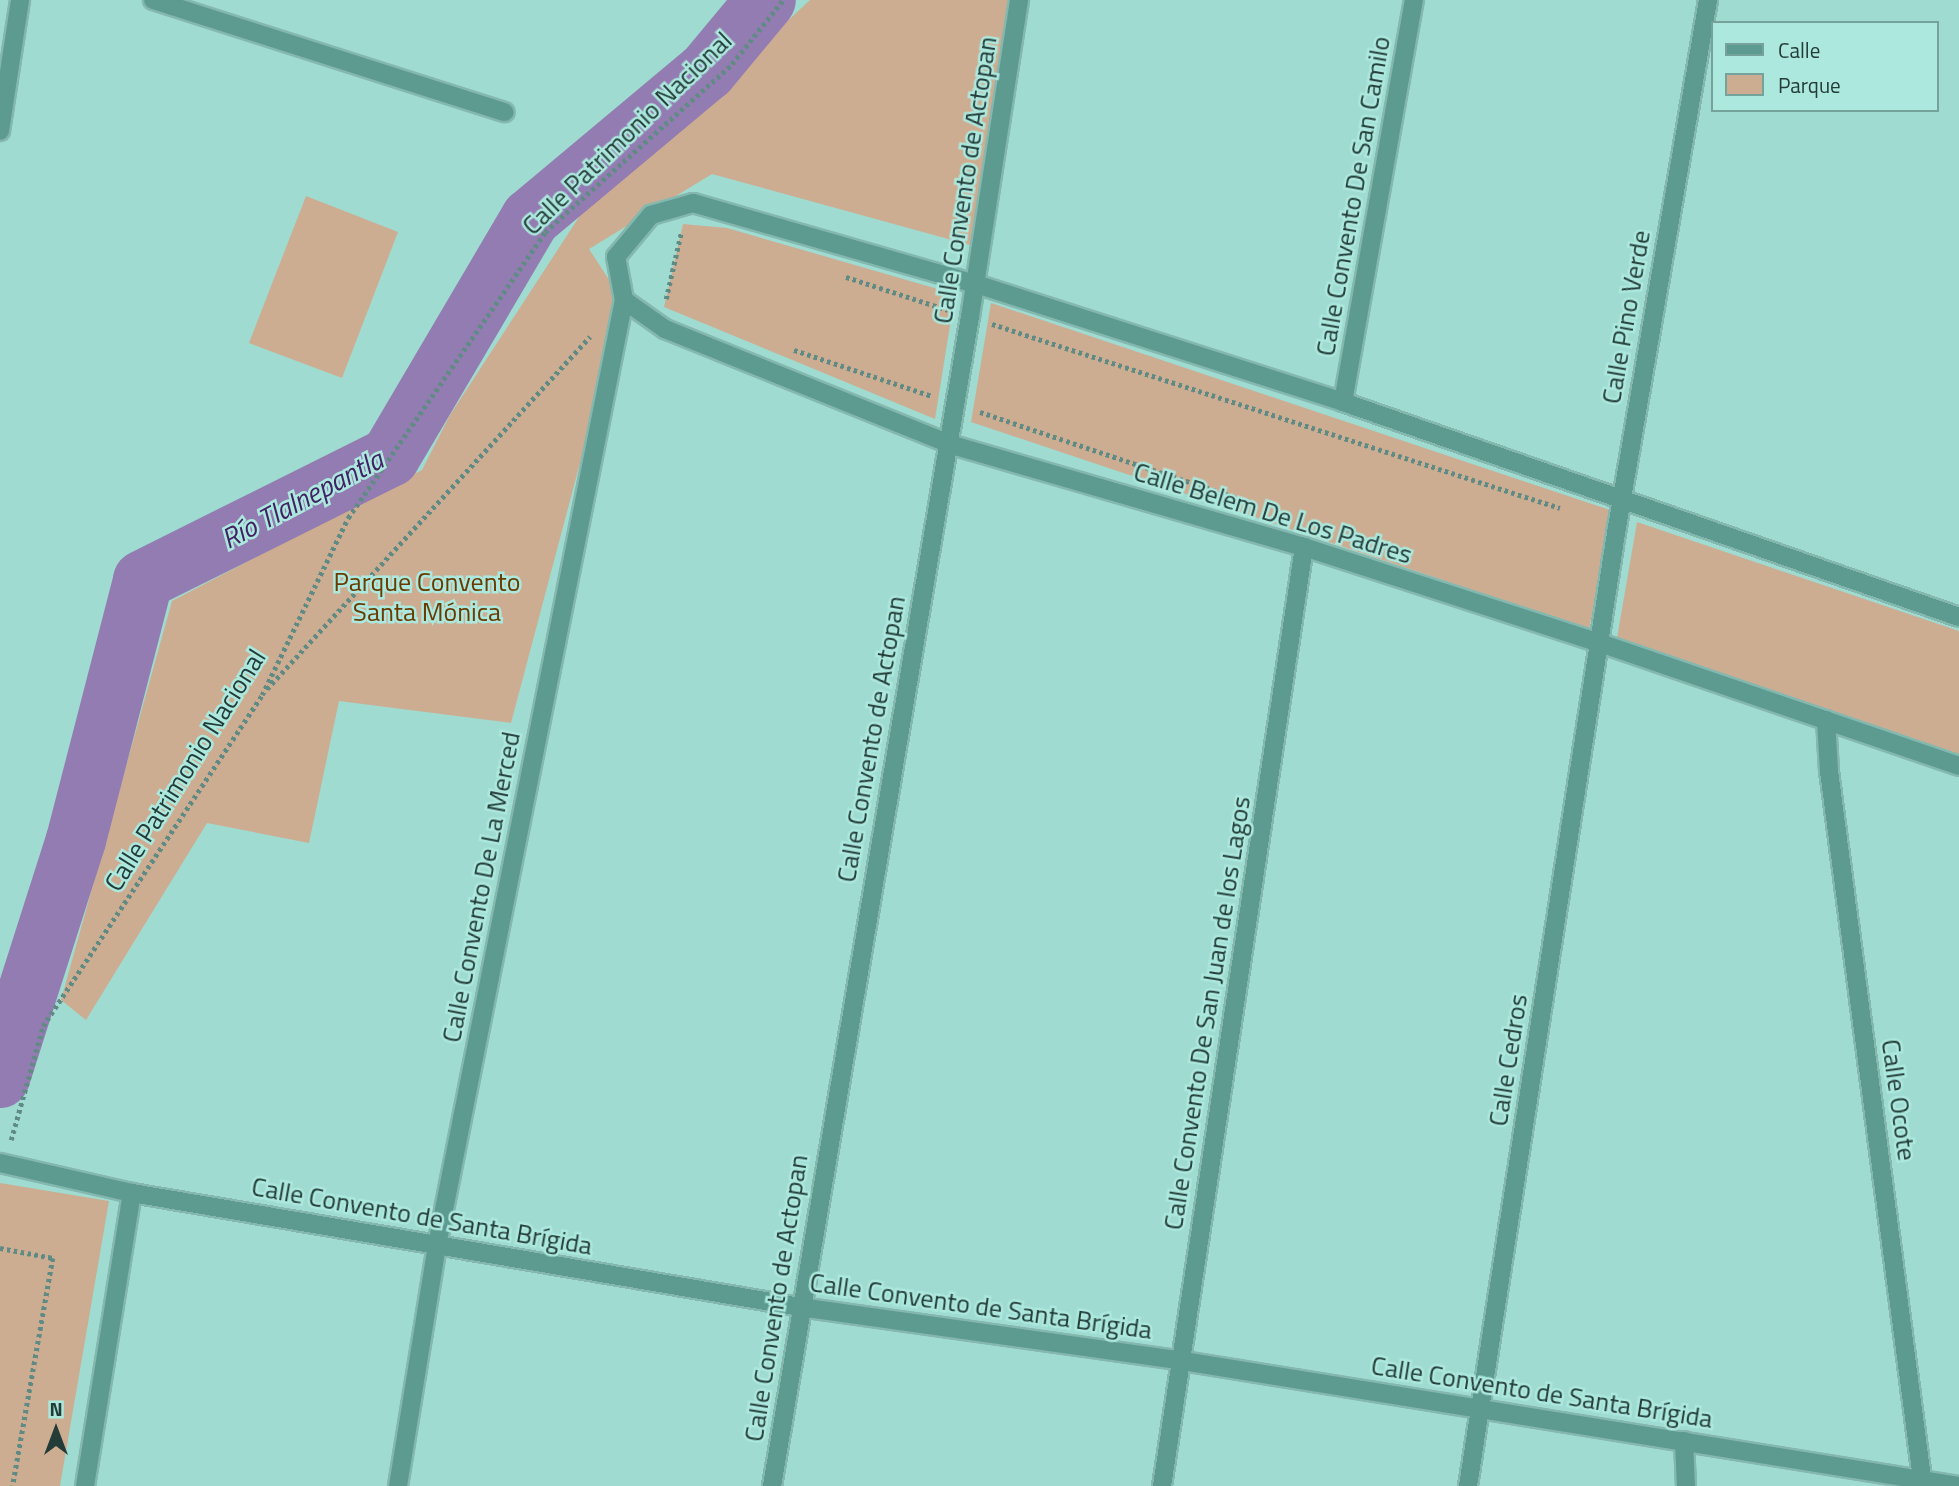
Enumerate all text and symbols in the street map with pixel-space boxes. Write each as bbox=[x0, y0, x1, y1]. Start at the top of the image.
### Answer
legend bbox=[1710, 21, 1938, 112]
street label: Calle Patrimonio Nacional bbox=[516, 25, 738, 241]
street label: Calle Convento de Actopan bbox=[927, 34, 1003, 326]
street label: Calle Convento De San Camilo bbox=[1309, 34, 1397, 358]
text: Calle bbox=[1778, 34, 1820, 66]
text: Parque bbox=[1778, 69, 1841, 101]
street label: Calle Pino Verde bbox=[1595, 228, 1657, 406]
water label: Río Tlalnepantla bbox=[215, 442, 389, 556]
street label: Calle Belem De Los Padres bbox=[1130, 456, 1416, 570]
park label: Parque Convento Santa Mónica bbox=[334, 566, 520, 628]
street label: Calle Convento de Actopan bbox=[830, 593, 912, 885]
street label: Calle Patrimonio Nacional bbox=[98, 643, 272, 897]
street label: Calle Convento De La Merced bbox=[436, 729, 526, 1045]
street label: Calle Convento De San Juan de los Lagos bbox=[1157, 794, 1257, 1232]
street label: Calle Cedros bbox=[1482, 992, 1534, 1128]
street label: Calle Ocote bbox=[1875, 1037, 1923, 1163]
street label: Calle Convento de Actopan bbox=[738, 1152, 814, 1444]
street label: Calle Convento de Santa Brígida bbox=[249, 1171, 595, 1261]
street label: Calle Convento de Santa Brígida bbox=[808, 1267, 1154, 1345]
street label: Calle Convento de Santa Brígida bbox=[1369, 1350, 1715, 1434]
text: N bbox=[49, 1394, 63, 1423]
north arrow bbox=[21, 1395, 91, 1465]

